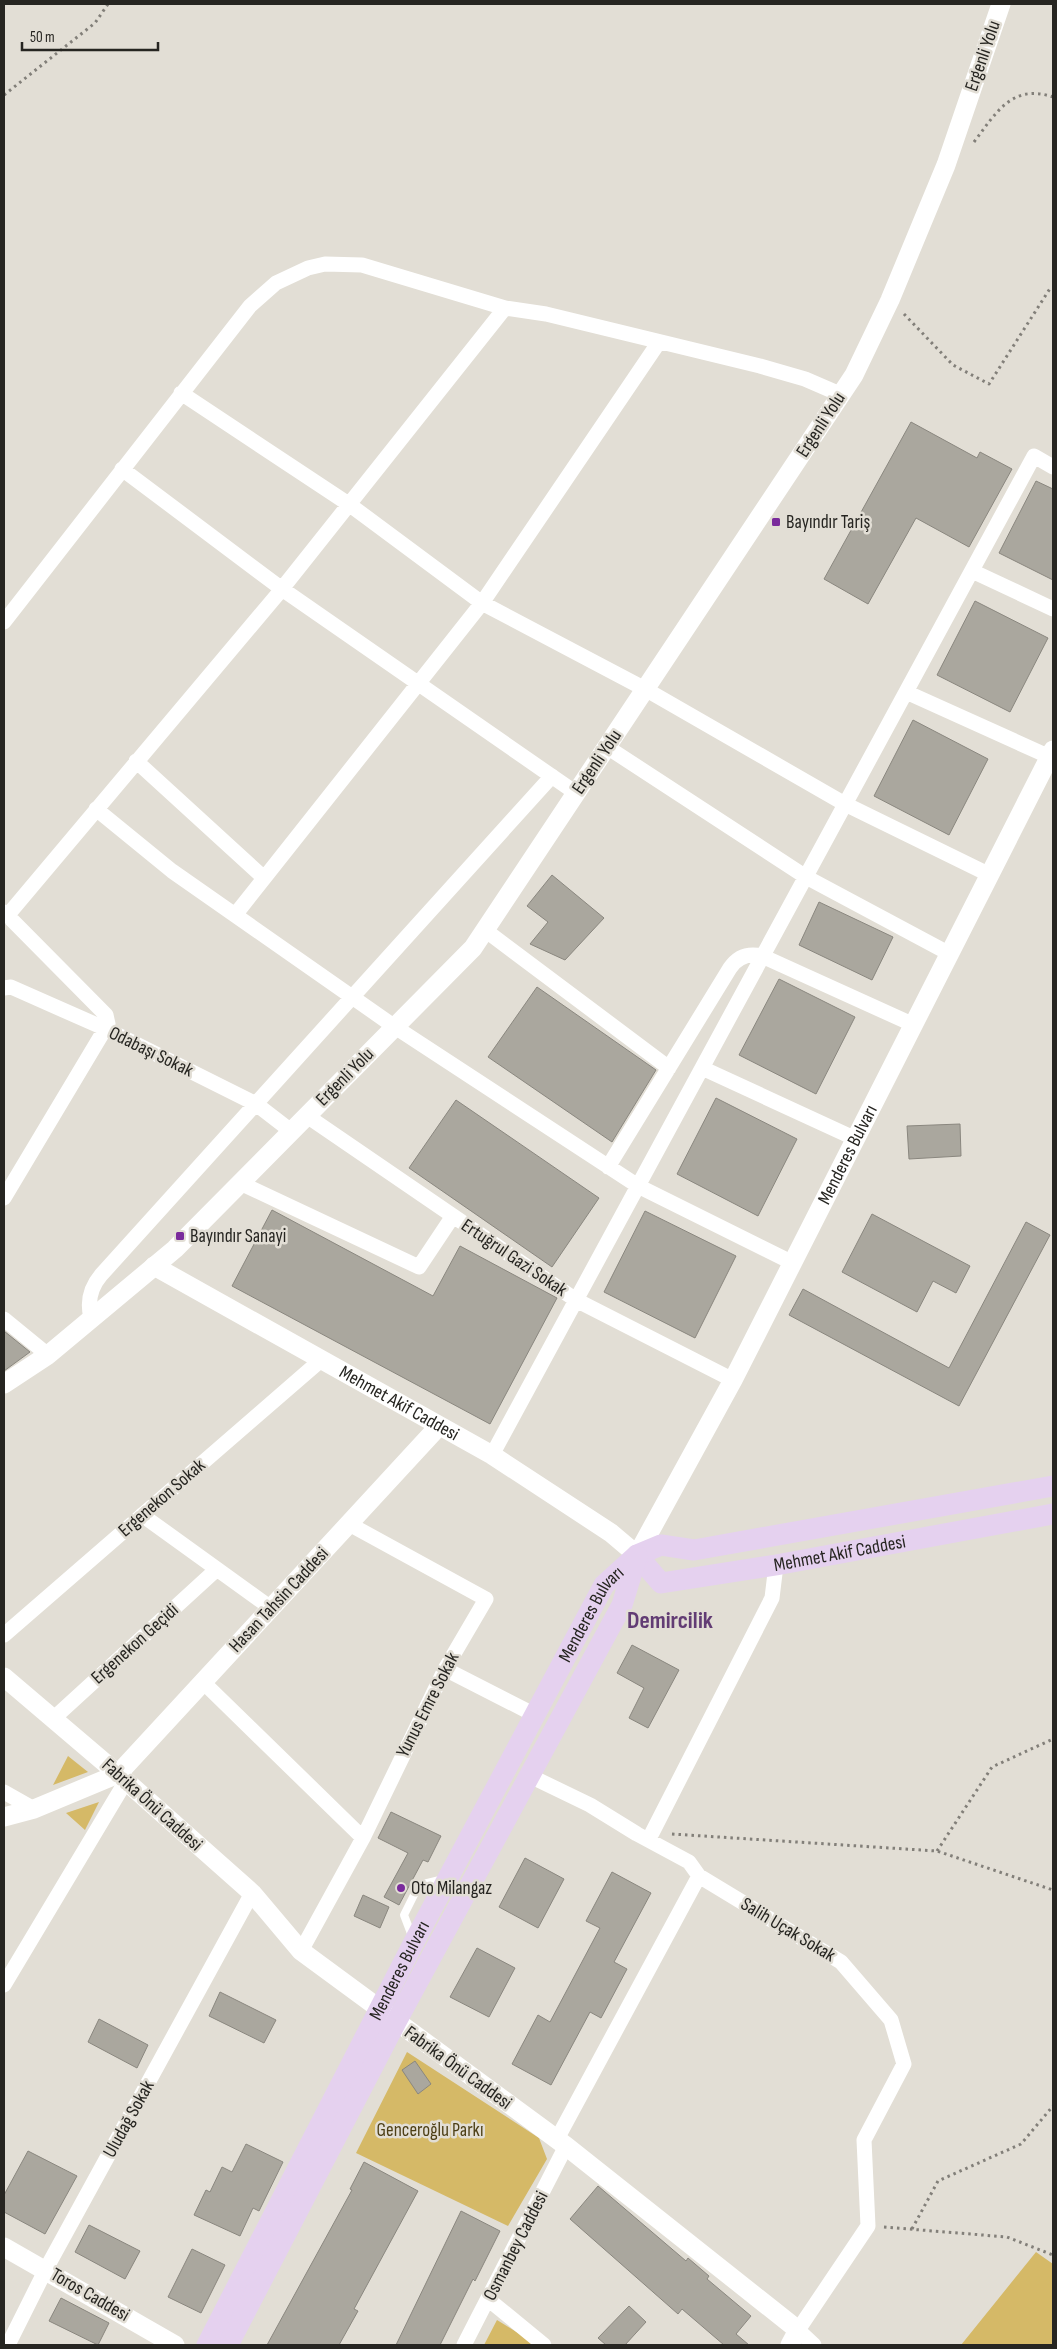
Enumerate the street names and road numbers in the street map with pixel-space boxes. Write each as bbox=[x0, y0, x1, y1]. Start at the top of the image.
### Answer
street label: Ergenli Yolu bbox=[960, 18, 1006, 94]
street label: Ergenli Yolu bbox=[792, 388, 850, 462]
street label: Ergenli Yolu bbox=[567, 725, 627, 799]
street label: Odabaşı Sokak bbox=[105, 1022, 198, 1083]
street label: Ergenli Yolu bbox=[311, 1043, 379, 1111]
street label: Menderes Bulvarı bbox=[813, 1101, 882, 1208]
street label: Ertuğrul Gazi Sokak bbox=[457, 1214, 572, 1302]
street label: Mehmet Akif Caddesi bbox=[335, 1361, 463, 1446]
street label: Ergenekon Sokak bbox=[114, 1454, 211, 1542]
street label: Mehmet Akif Caddesi bbox=[772, 1530, 907, 1577]
street label: Hasan Tahsin Caddesi bbox=[224, 1543, 334, 1657]
street label: Menderes Bulvarı bbox=[554, 1561, 629, 1666]
street label: Ergenekon Geçidi bbox=[87, 1599, 183, 1689]
street label: Yunus Emre Sokak bbox=[392, 1648, 465, 1761]
street label: Fabrika Önü Caddesi bbox=[97, 1754, 207, 1856]
street label: Salih Uçak Sokak bbox=[737, 1893, 840, 1968]
street label: Menderes Bulvarı bbox=[364, 1917, 435, 2024]
street label: Fabrika Önü Caddesi bbox=[400, 2021, 516, 2115]
street label: Uludağ Sokak bbox=[98, 2076, 160, 2162]
street label: Osmanbey Caddesi bbox=[479, 2187, 553, 2305]
street label: Toros Caddesi bbox=[46, 2263, 134, 2327]

